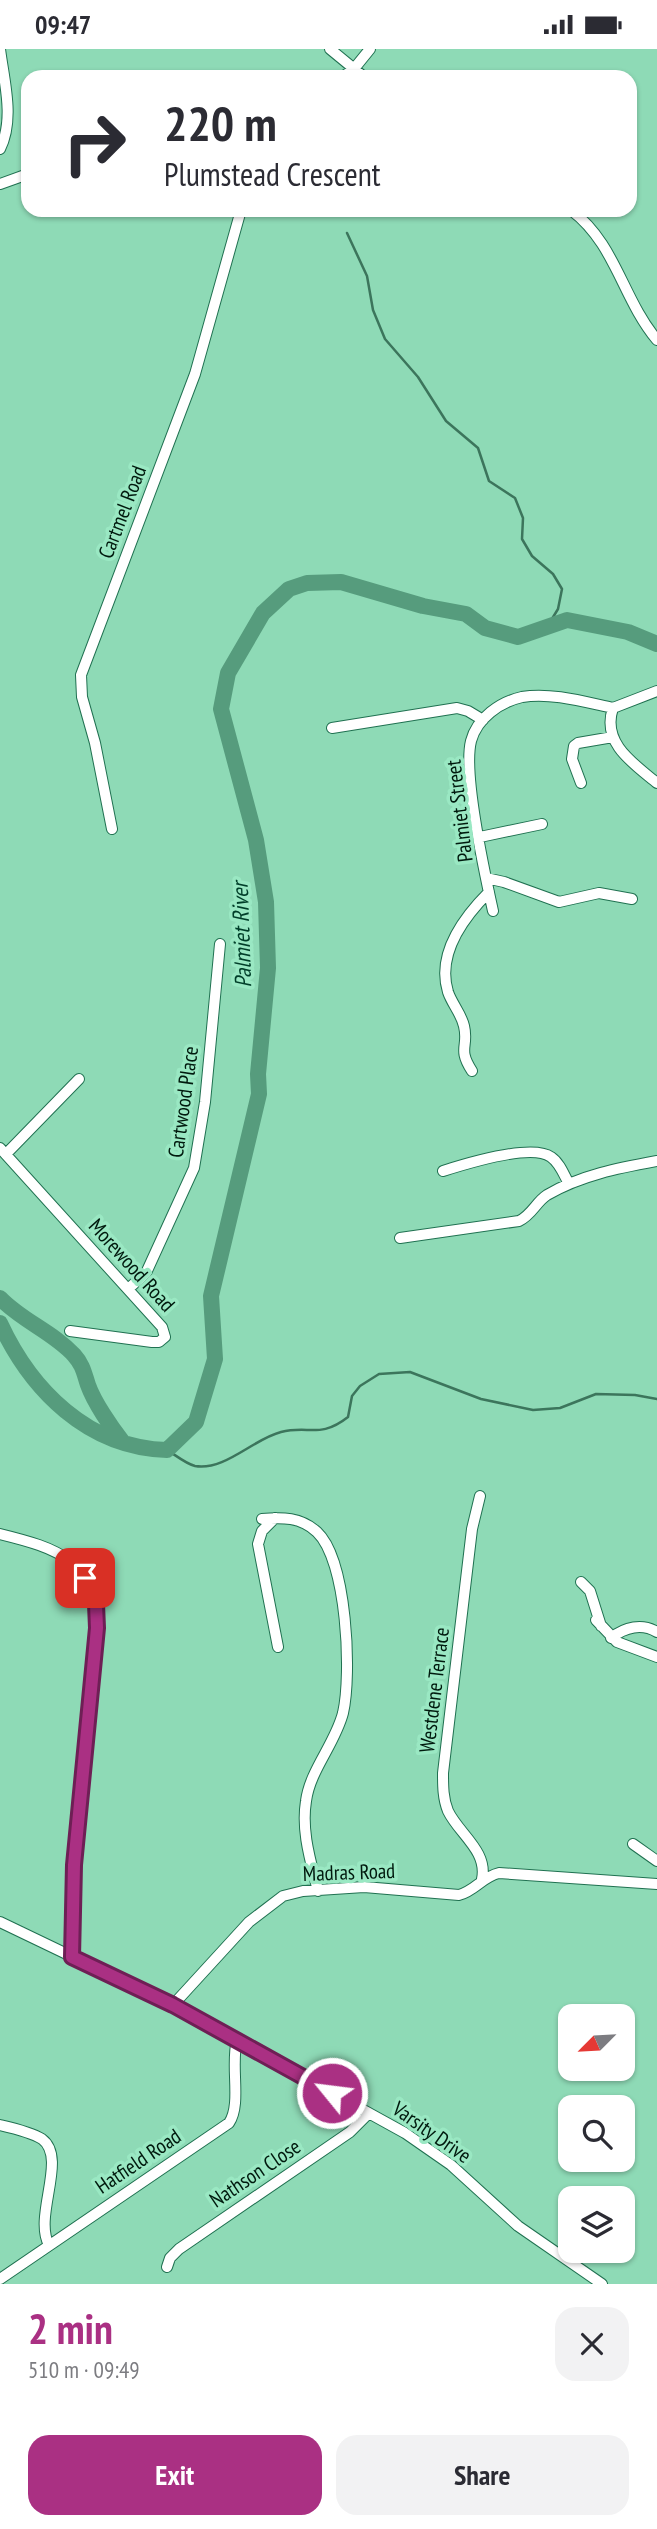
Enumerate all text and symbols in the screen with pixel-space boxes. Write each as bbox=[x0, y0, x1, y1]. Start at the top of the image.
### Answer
text: 09:47 bbox=[35, 8, 91, 41]
text: 220 m bbox=[164, 91, 277, 155]
icon: right bbox=[49, 98, 140, 189]
text: Plumstead Crescent bbox=[164, 153, 381, 195]
street label: Cartmel Road bbox=[92, 462, 152, 562]
street label: Palmiet Street bbox=[439, 758, 479, 864]
water label: Palmiet River bbox=[225, 878, 257, 988]
street label: Cartwood Place bbox=[162, 1045, 204, 1159]
street label: Morewood Road bbox=[83, 1213, 181, 1317]
pin bbox=[55, 1548, 115, 1608]
icon: arrive bbox=[66, 1559, 104, 1597]
street label: Westdene Terrace bbox=[413, 1626, 455, 1754]
street label: Madras Road bbox=[302, 1857, 396, 1887]
north arrow bbox=[558, 2004, 635, 2081]
map controls bbox=[558, 2004, 635, 2263]
position arrow bbox=[295, 2056, 369, 2130]
street label: Varsity Drive bbox=[386, 2094, 477, 2169]
button: search bbox=[558, 2095, 635, 2172]
street label: Hatfield Road bbox=[90, 2123, 186, 2199]
street label: Nathson Close bbox=[204, 2133, 306, 2213]
button: layers bbox=[558, 2186, 635, 2263]
text: 2 min bbox=[28, 2301, 113, 2356]
button: close bbox=[555, 2307, 629, 2381]
text: 510 m · 09:49 bbox=[28, 2355, 140, 2384]
button: Exit bbox=[28, 2435, 322, 2515]
button: Share bbox=[336, 2435, 629, 2515]

